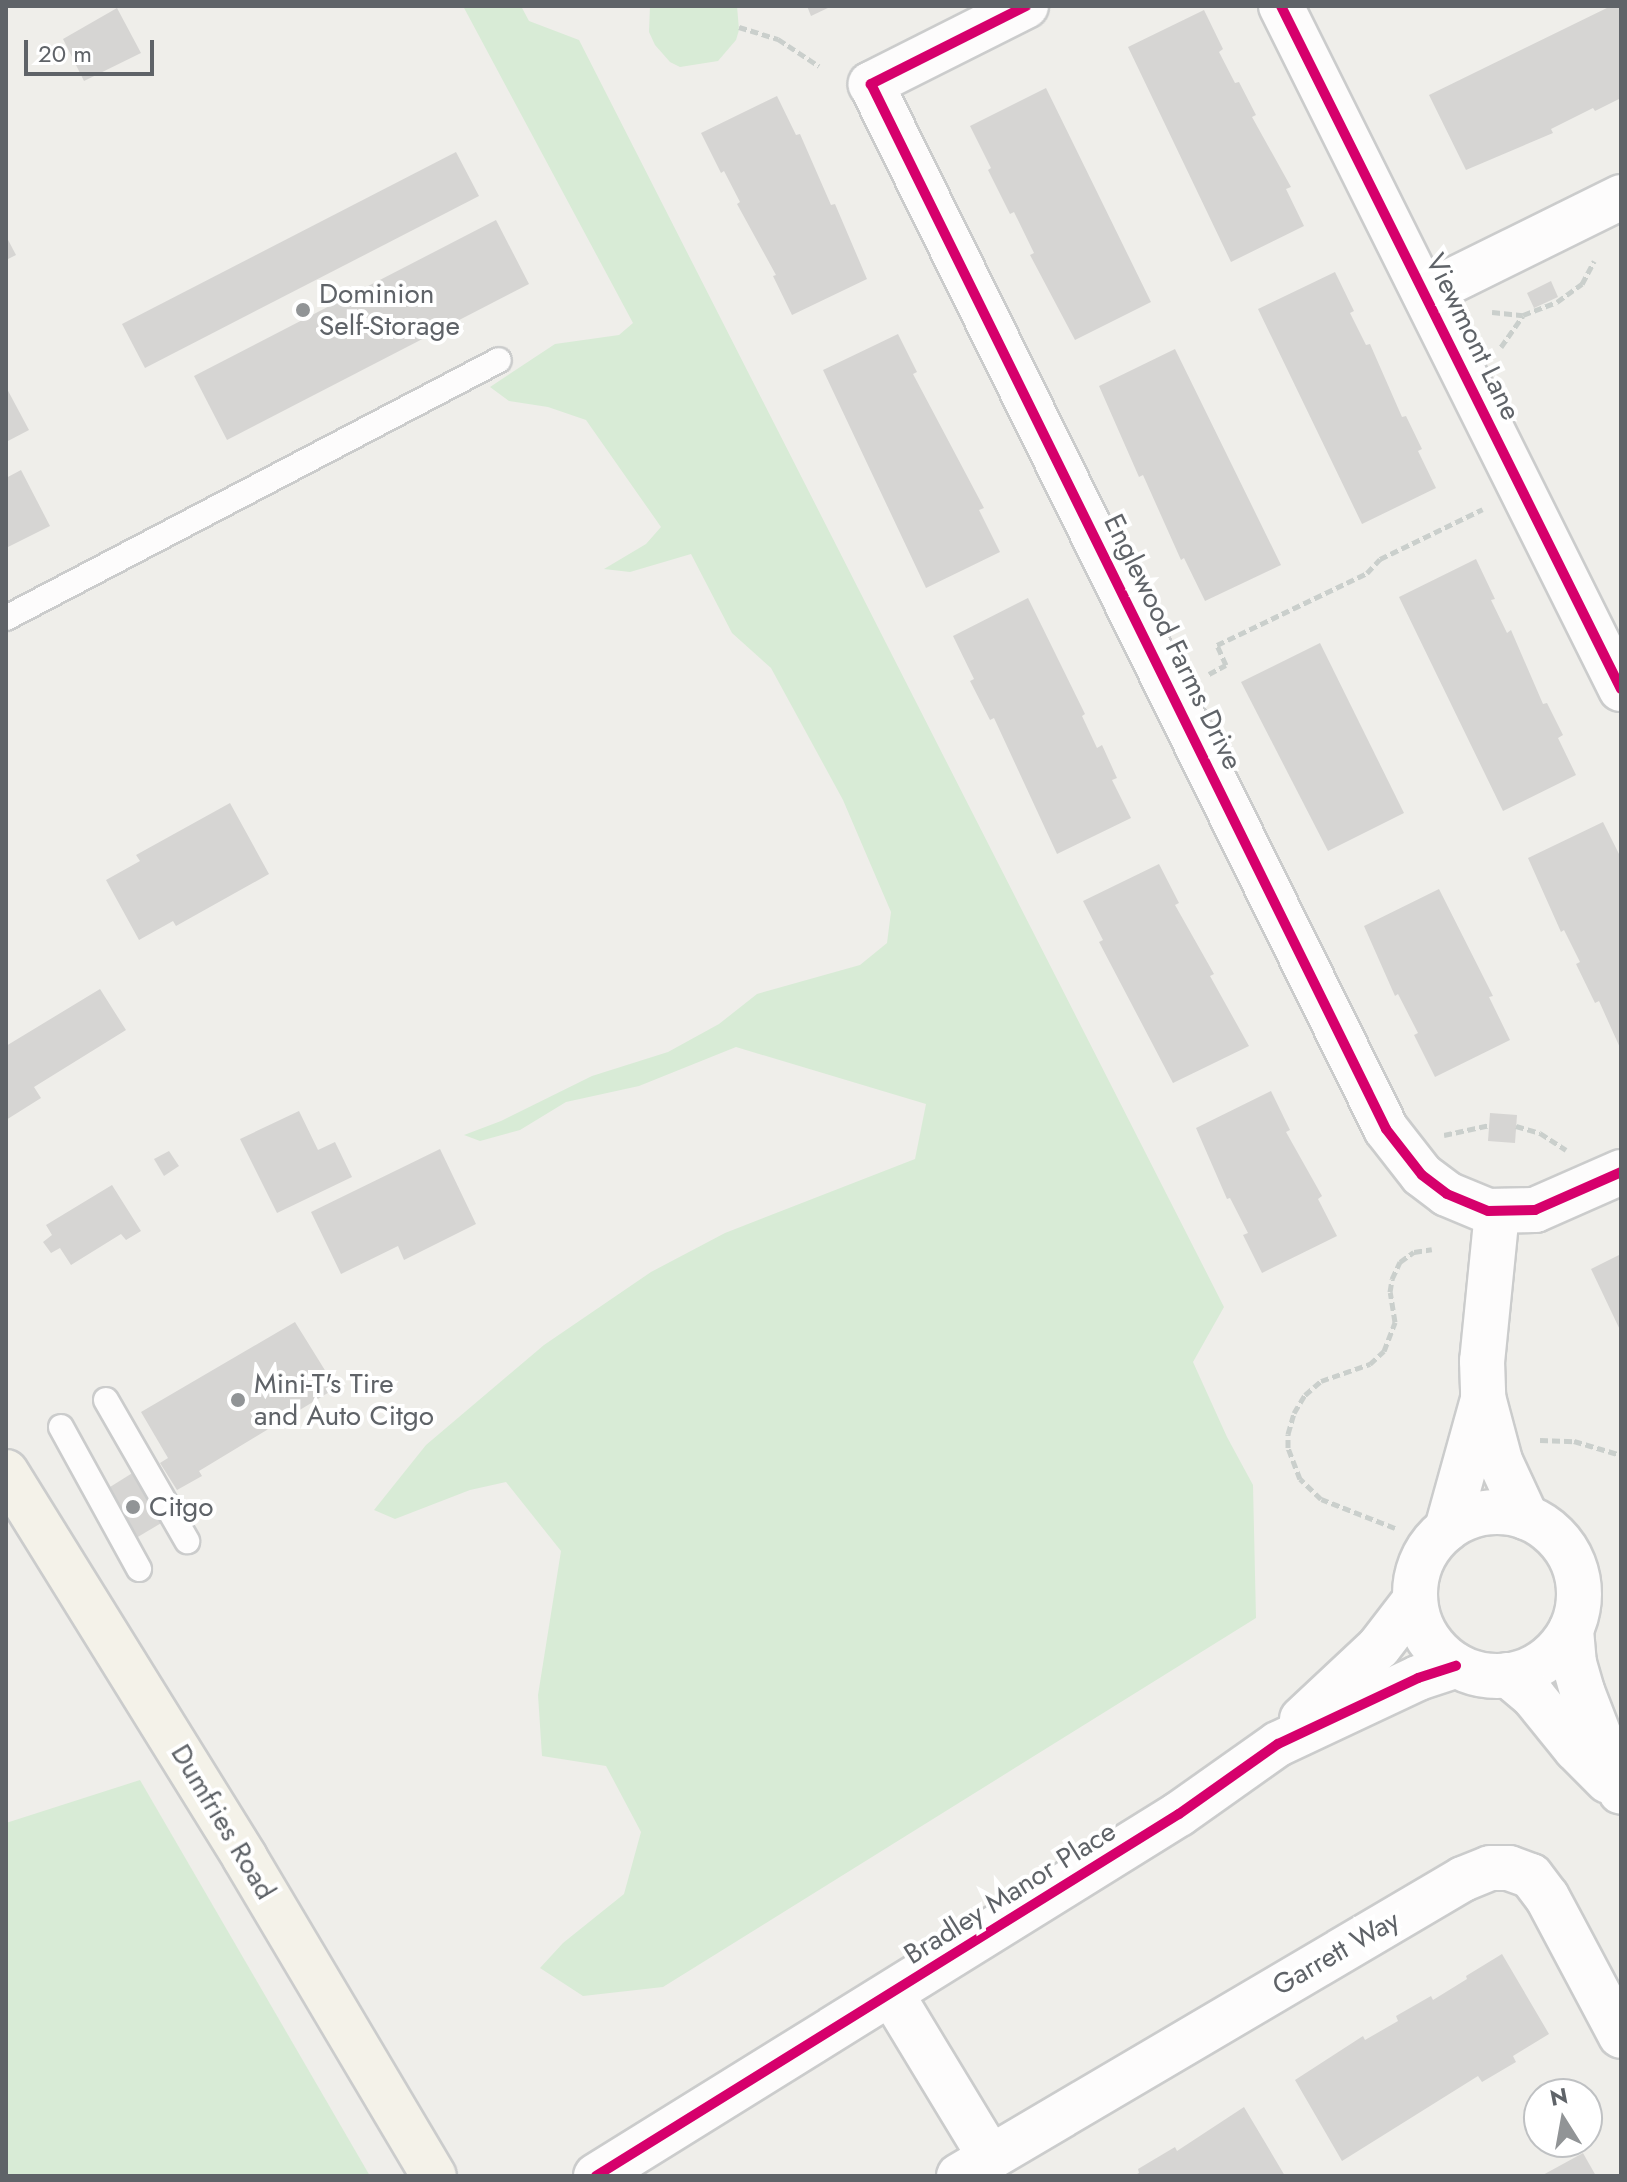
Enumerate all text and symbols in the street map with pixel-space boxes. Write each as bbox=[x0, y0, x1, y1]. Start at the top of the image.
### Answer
scale bar bbox=[28, 24, 158, 74]
text: 20 m bbox=[38, 36, 92, 71]
street label: Viewmont Lane bbox=[1418, 248, 1528, 426]
place label: Dominion Self-Storage bbox=[319, 277, 460, 343]
marker: Dominion Self-Storage bbox=[294, 301, 312, 319]
street label: Englewood Farms Drive bbox=[1097, 509, 1249, 775]
place label: Mini-T's Tire and Auto Citgo bbox=[254, 1367, 434, 1433]
marker: Mini-T's Tire and Auto Citgo bbox=[229, 1391, 247, 1409]
place label: Citgo bbox=[149, 1490, 213, 1524]
marker: Citgo bbox=[124, 1498, 142, 1516]
street label: Dumfries Road bbox=[164, 1738, 282, 1906]
street label: Bradley Manor Place bbox=[898, 1814, 1122, 1972]
street label: Garrett Way bbox=[1267, 1903, 1405, 2003]
north arrow bbox=[1523, 2078, 1603, 2158]
text: N bbox=[1547, 2079, 1570, 2114]

